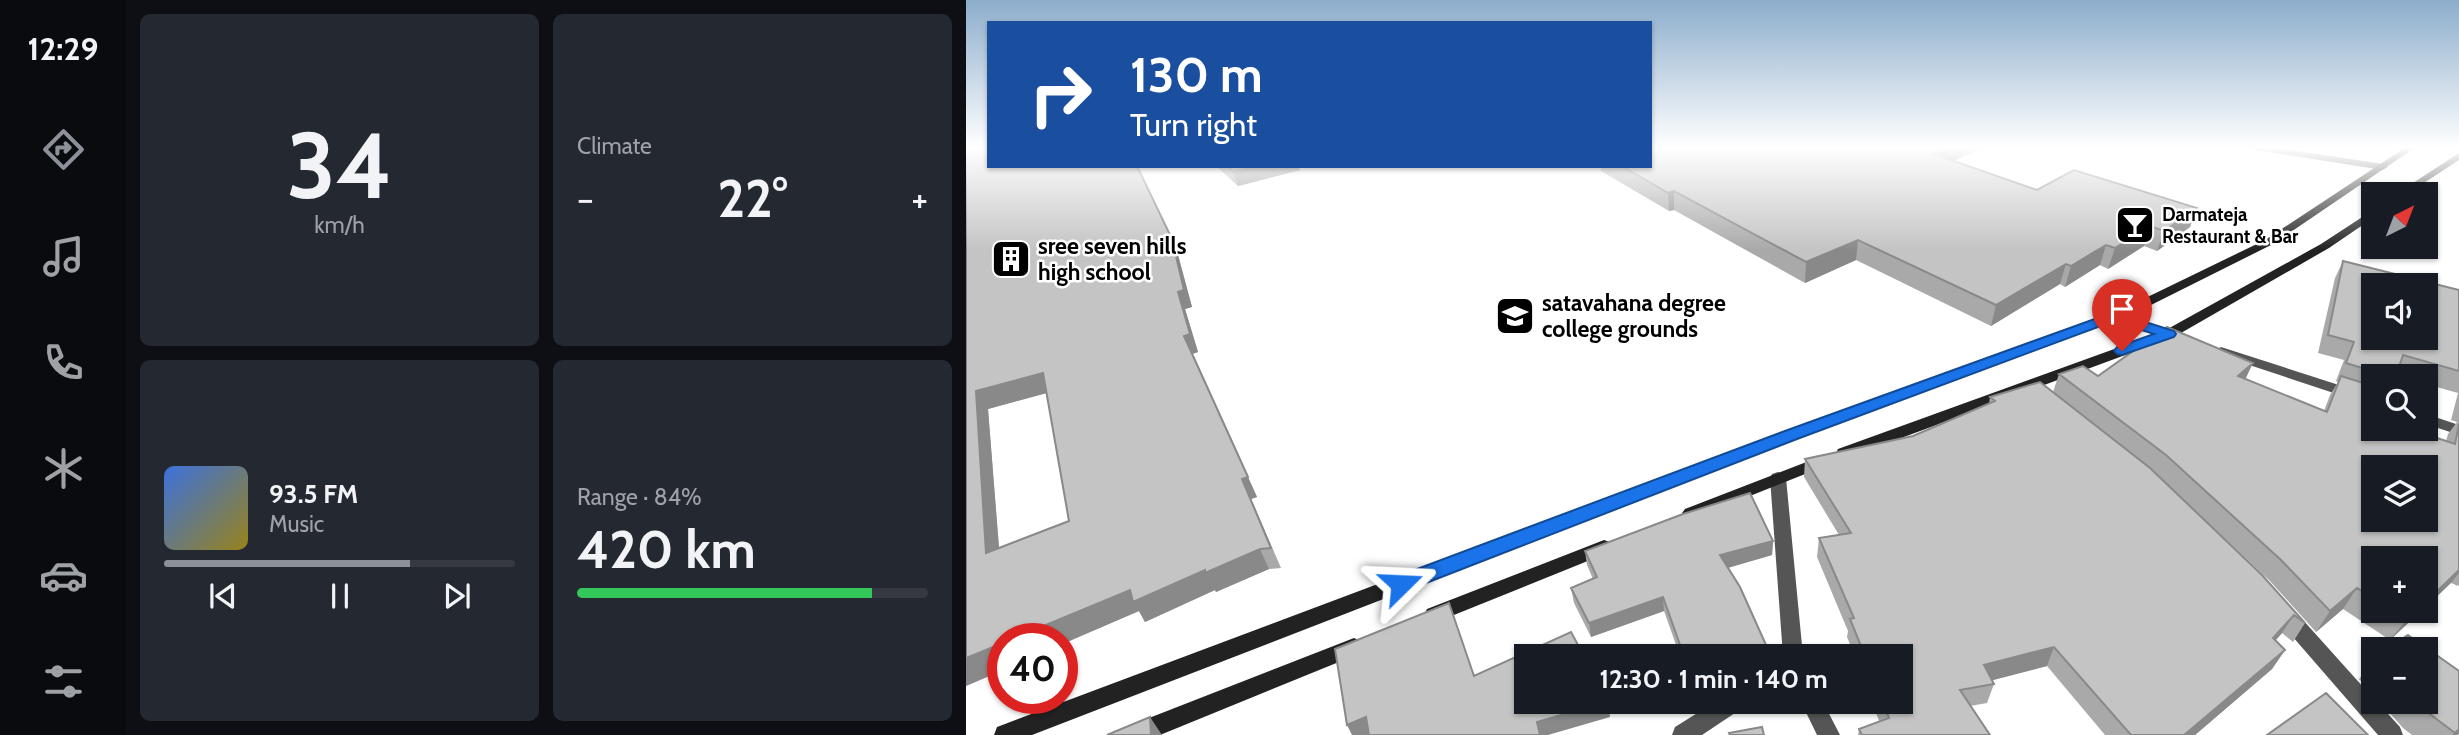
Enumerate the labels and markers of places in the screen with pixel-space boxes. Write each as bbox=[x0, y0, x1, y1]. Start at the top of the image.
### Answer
place label: Darmateja Restaurant & Bar bbox=[2162, 203, 2299, 248]
bar icon: Darmateja Restaurant & Bar bbox=[2114, 204, 2156, 246]
place label: sree seven hills high school bbox=[1038, 232, 1187, 286]
building icon: sree seven hills high school bbox=[990, 238, 1032, 280]
pin bbox=[2092, 279, 2152, 351]
place label: satavahana degree college grounds bbox=[1542, 289, 1726, 343]
school or university icon: satavahana degree college grounds bbox=[1494, 295, 1536, 337]

